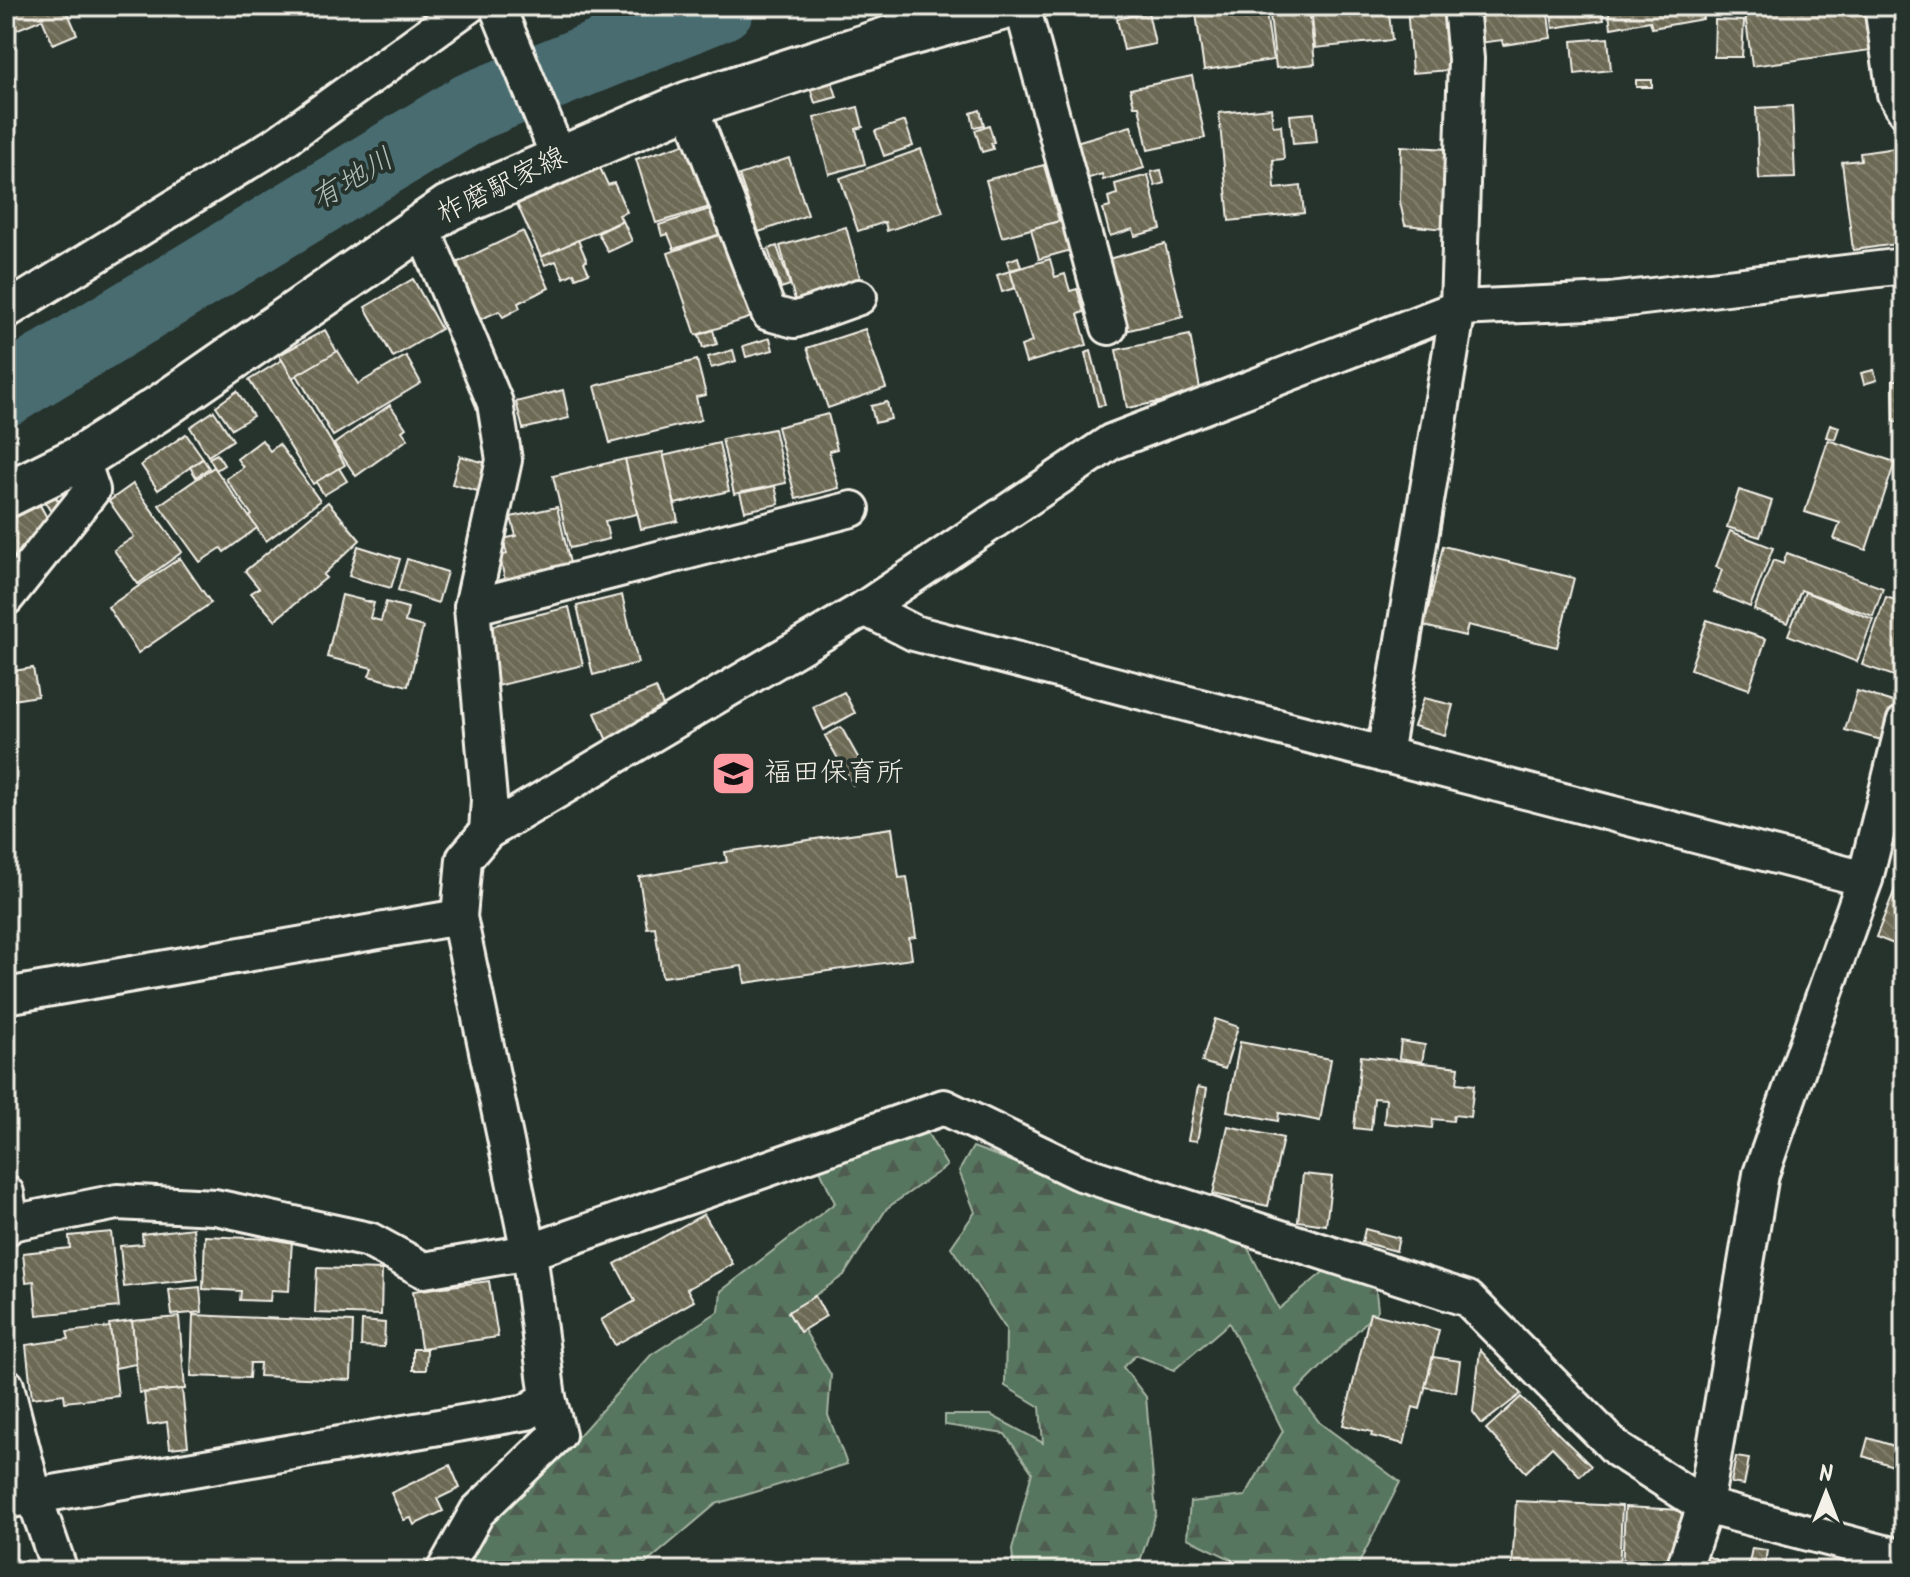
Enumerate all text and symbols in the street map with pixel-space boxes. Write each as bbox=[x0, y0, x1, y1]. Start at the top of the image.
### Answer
street label: 柞磨駅家線 bbox=[429, 135, 575, 237]
water label: 有地川 bbox=[302, 136, 404, 224]
school or university icon: 福田保育所 bbox=[709, 749, 757, 797]
place label: 福田保育所 bbox=[764, 751, 904, 796]
north arrow bbox=[1786, 1453, 1866, 1533]
text: N bbox=[1819, 1458, 1833, 1493]

